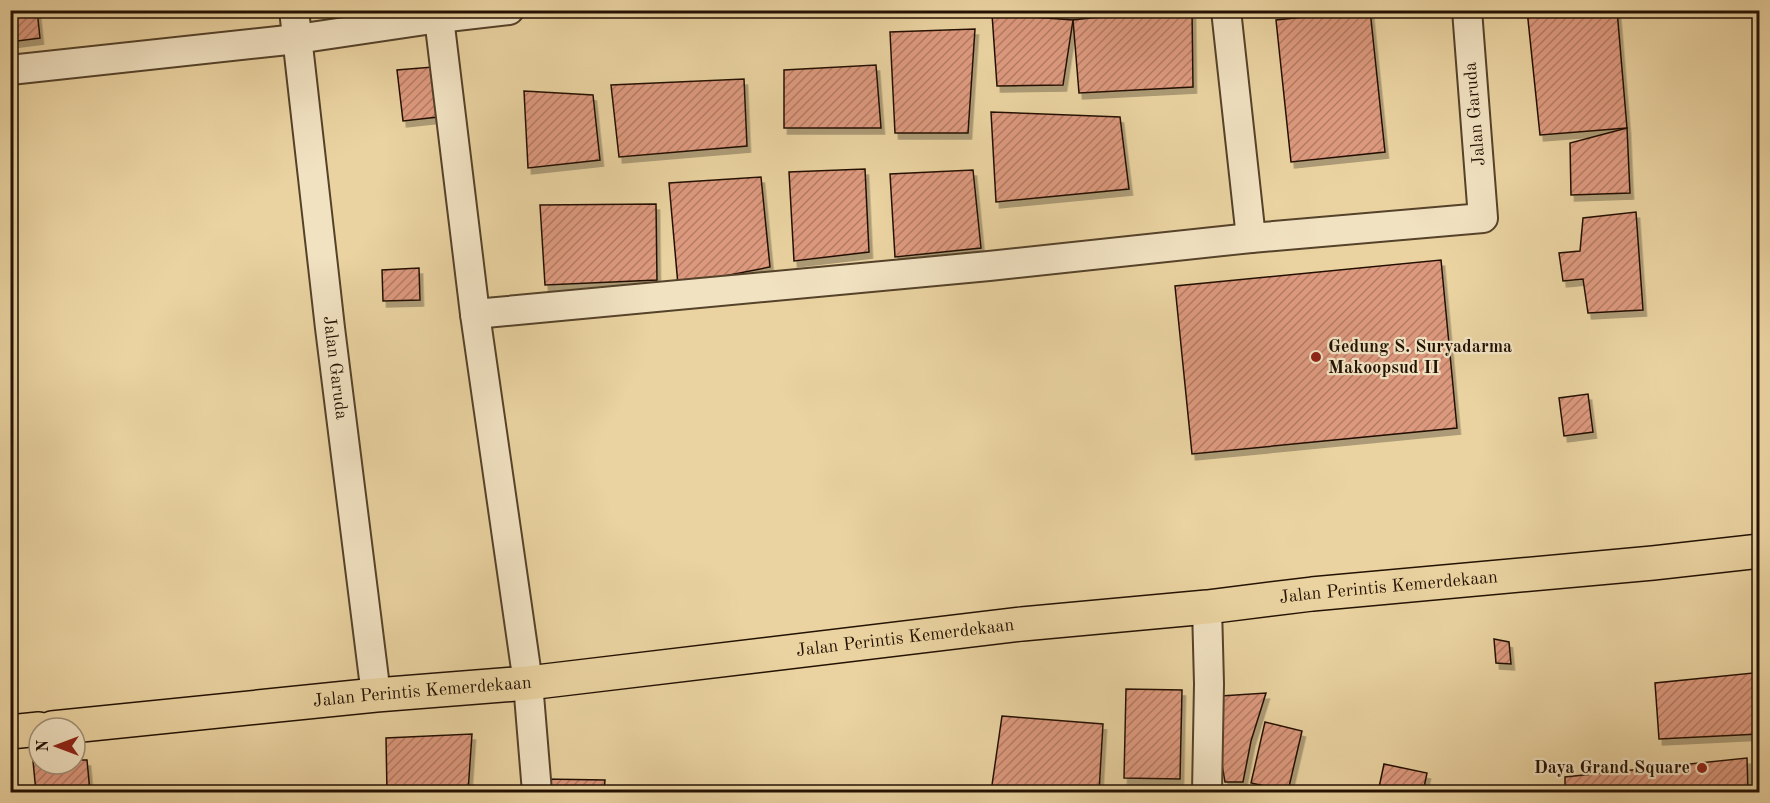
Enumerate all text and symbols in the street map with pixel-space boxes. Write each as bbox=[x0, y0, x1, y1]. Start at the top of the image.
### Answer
street label: Jalan Garuda bbox=[1461, 61, 1489, 167]
street label: Jalan Garuda bbox=[320, 315, 350, 421]
place label: Gedung S. Suryadarma Makoopsud II bbox=[1328, 338, 1512, 377]
marker: Gedung S. Suryadarma Makoopsud II bbox=[1309, 350, 1323, 364]
street label: Jalan Perintis Kemerdekaan bbox=[1278, 568, 1499, 607]
street label: Jalan Perintis Kemerdekaan bbox=[795, 616, 1015, 660]
street label: Jalan Perintis Kemerdekaan bbox=[312, 674, 532, 710]
north arrow bbox=[27, 716, 87, 776]
text: N bbox=[36, 739, 52, 752]
place label: Daya Grand Square bbox=[1534, 759, 1690, 777]
marker: Daya Grand Square bbox=[1695, 761, 1709, 775]

